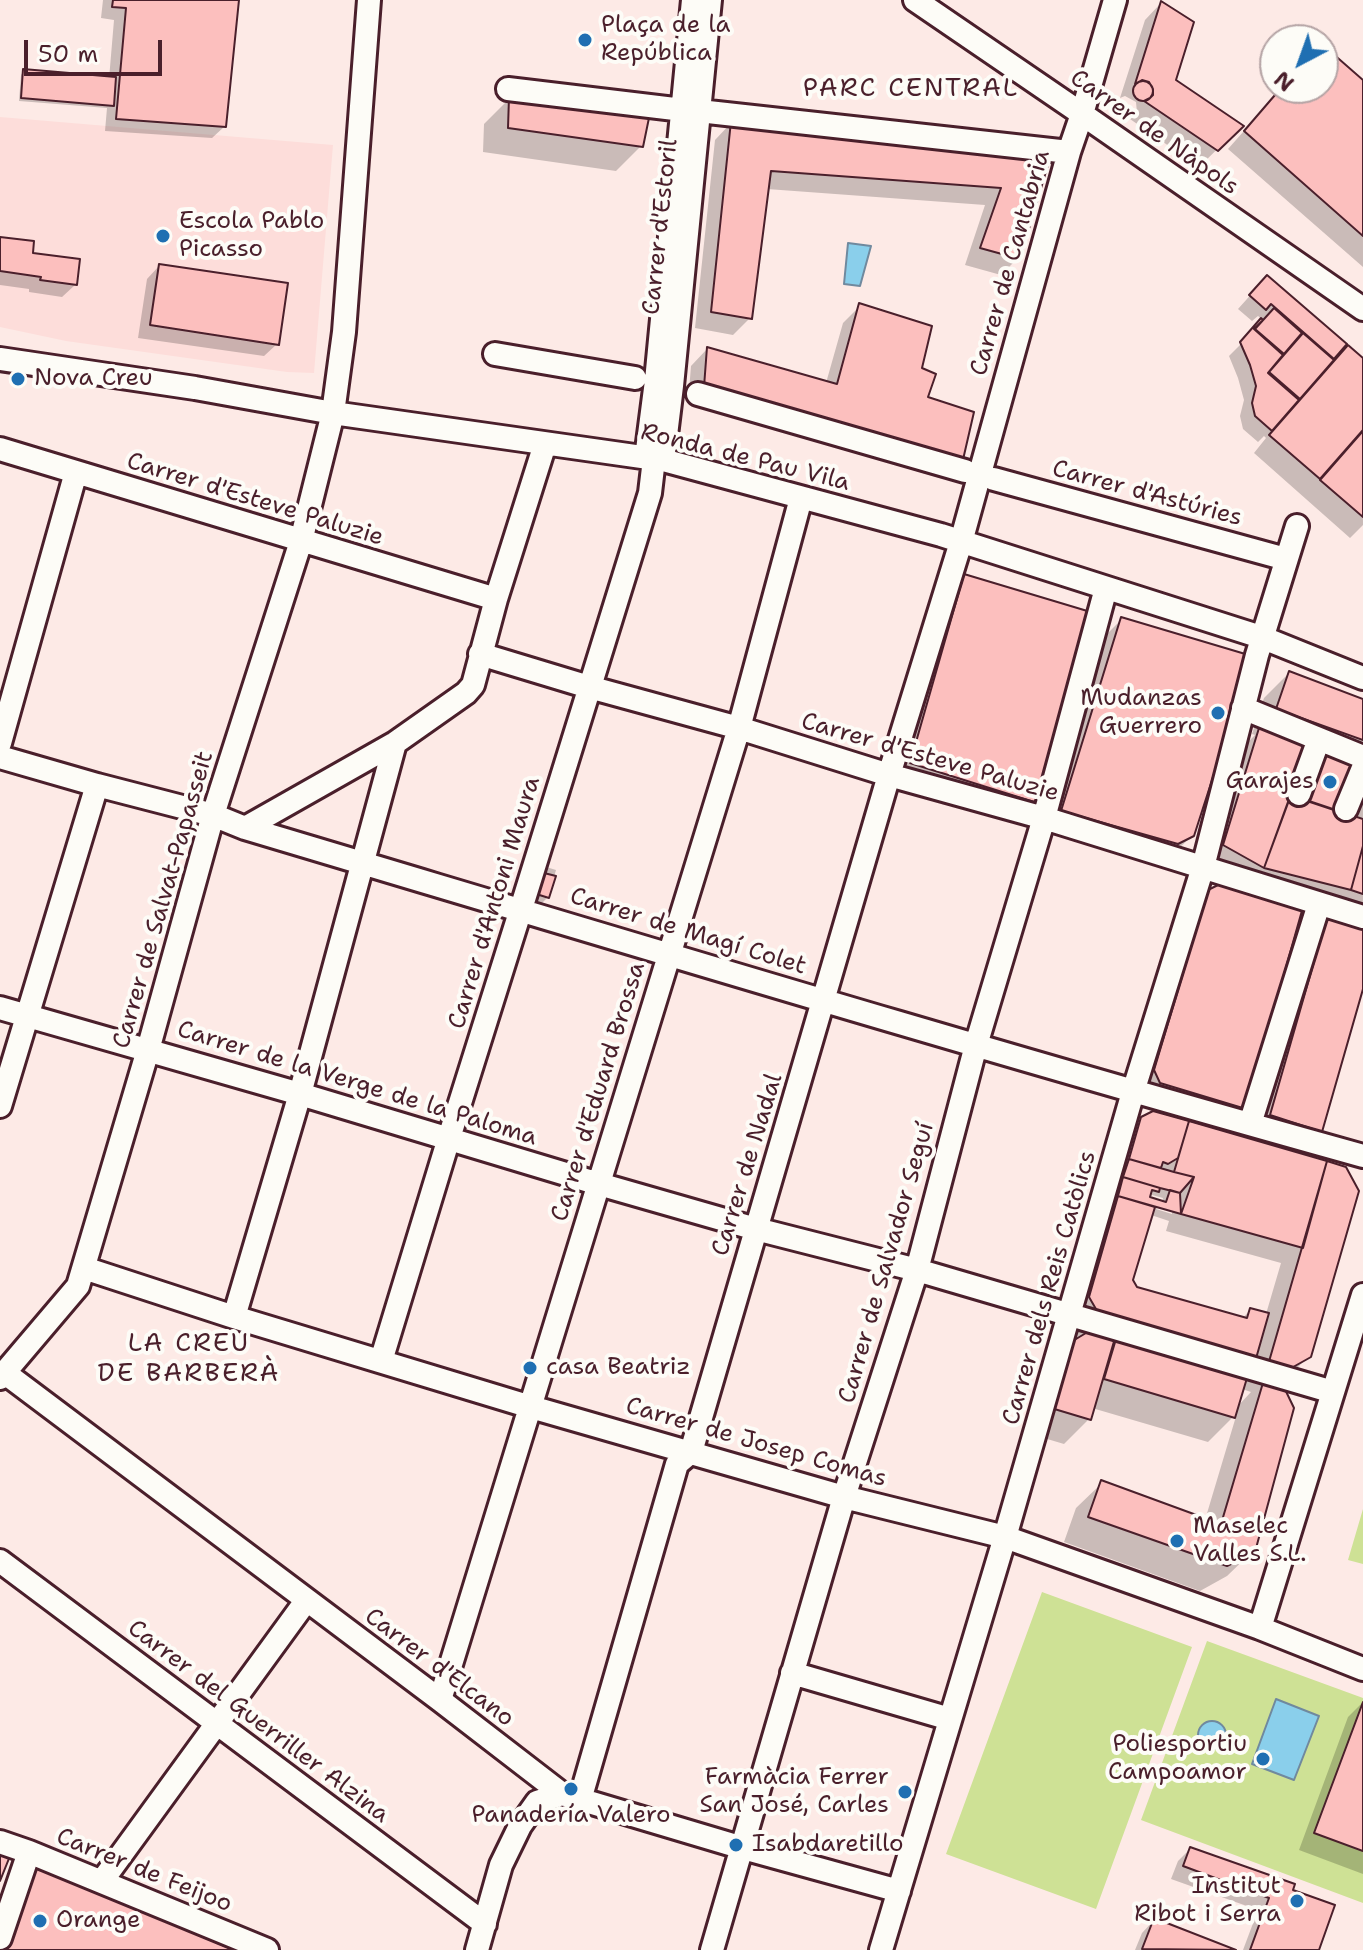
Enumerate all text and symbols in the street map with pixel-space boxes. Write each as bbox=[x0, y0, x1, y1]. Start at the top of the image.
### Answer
place label: Plaça de la República bbox=[601, 12, 730, 68]
scale bar bbox=[28, 24, 166, 74]
north arrow bbox=[1259, 24, 1339, 104]
marker: Plaça de la República bbox=[576, 31, 594, 49]
text: 50 m bbox=[38, 38, 98, 70]
street label: Carrer de Nàpols bbox=[1064, 64, 1244, 202]
text: N bbox=[1268, 64, 1300, 98]
district label: PARC CENTRAL bbox=[803, 73, 1019, 105]
street label: Carrer d'Estoril bbox=[637, 138, 685, 316]
street label: Carrer de Cantabria bbox=[965, 147, 1057, 379]
place label: Escola Pablo Picasso bbox=[179, 208, 324, 264]
marker: Escola Pablo Picasso bbox=[154, 227, 172, 245]
place label: Nova Creu bbox=[34, 365, 153, 393]
marker: Nova Creu bbox=[9, 370, 27, 388]
street label: Ronda de Pau Vila bbox=[638, 418, 852, 498]
street label: Carrer d'Esteve Paluzie bbox=[123, 447, 387, 553]
street label: Carrer d'Astúries bbox=[1049, 455, 1245, 533]
place label: Mudanzas Guerrero bbox=[1080, 685, 1202, 741]
marker: Mudanzas Guerrero bbox=[1209, 704, 1227, 722]
street label: Carrer d'Esteve Paluzie bbox=[798, 707, 1062, 809]
street label: Carrer de Salvat-Papasseit bbox=[108, 748, 220, 1052]
place label: Garajes bbox=[1225, 768, 1314, 796]
street label: Carrer d'Antoni Maura bbox=[443, 773, 547, 1033]
marker: Garajes bbox=[1321, 773, 1339, 791]
street label: Carrer de Magí Colet bbox=[566, 882, 810, 982]
street label: Carrer d'Eduard Brossa bbox=[546, 959, 652, 1225]
street label: Carrer de la Verge de la Paloma bbox=[174, 1015, 540, 1153]
street label: Carrer de Nadal bbox=[707, 1070, 789, 1260]
street label: Carrer de Salvador Seguí bbox=[833, 1119, 941, 1407]
street label: Carrer dels Reis Catòlics bbox=[997, 1148, 1103, 1428]
district label: LA CREU DE BARBERÀ bbox=[98, 1328, 280, 1390]
place label: casa Beatriz bbox=[546, 1354, 690, 1382]
marker: casa Beatriz bbox=[521, 1359, 539, 1377]
street label: Carrer de Josep Comas bbox=[622, 1392, 890, 1494]
place label: Maselec Valles S.L. bbox=[1193, 1513, 1306, 1569]
marker: Maselec Valles S.L. bbox=[1168, 1532, 1186, 1550]
street label: Carrer d'Elcano bbox=[359, 1602, 519, 1734]
street label: Carrer del Guerriller Alzina bbox=[122, 1614, 394, 1830]
place label: Poliesportiu Campoamor bbox=[1108, 1731, 1247, 1787]
marker: Poliesportiu Campoamor bbox=[1254, 1750, 1272, 1768]
place label: Farmàcia Ferrer San José, Carles bbox=[699, 1764, 889, 1820]
marker: Panadería Valero bbox=[562, 1780, 580, 1798]
marker: Farmàcia Ferrer San José, Carles bbox=[896, 1783, 914, 1801]
place label: Panadería Valero bbox=[472, 1802, 670, 1830]
street label: Carrer de Feijoo bbox=[52, 1823, 236, 1919]
place label: Isabdaretillo bbox=[752, 1831, 904, 1859]
marker: Isabdaretillo bbox=[727, 1836, 745, 1854]
place label: Institut Ribot i Serra bbox=[1134, 1873, 1281, 1929]
marker: Institut Ribot i Serra bbox=[1288, 1892, 1306, 1910]
place label: Orange bbox=[56, 1907, 140, 1935]
marker: Orange bbox=[31, 1912, 49, 1930]

